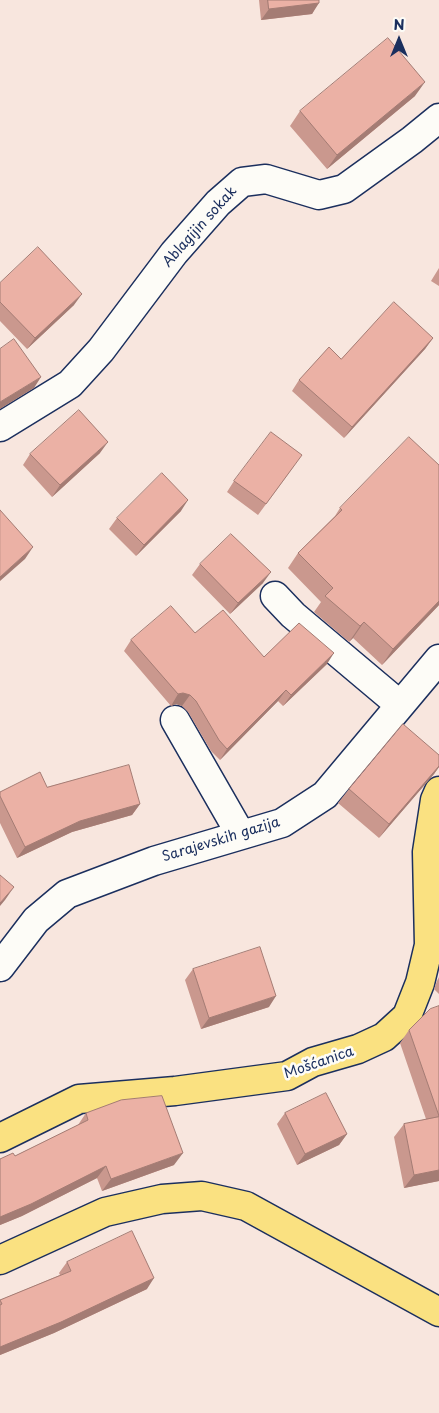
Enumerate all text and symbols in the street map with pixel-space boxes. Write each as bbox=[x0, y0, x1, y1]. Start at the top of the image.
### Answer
text: N bbox=[393, 14, 405, 35]
north arrow bbox=[374, 15, 424, 65]
street label: Ablagijin sokak bbox=[159, 183, 241, 271]
street label: Sarajevskih gazija bbox=[160, 814, 282, 866]
street label: Mošćanica bbox=[282, 1043, 356, 1083]

